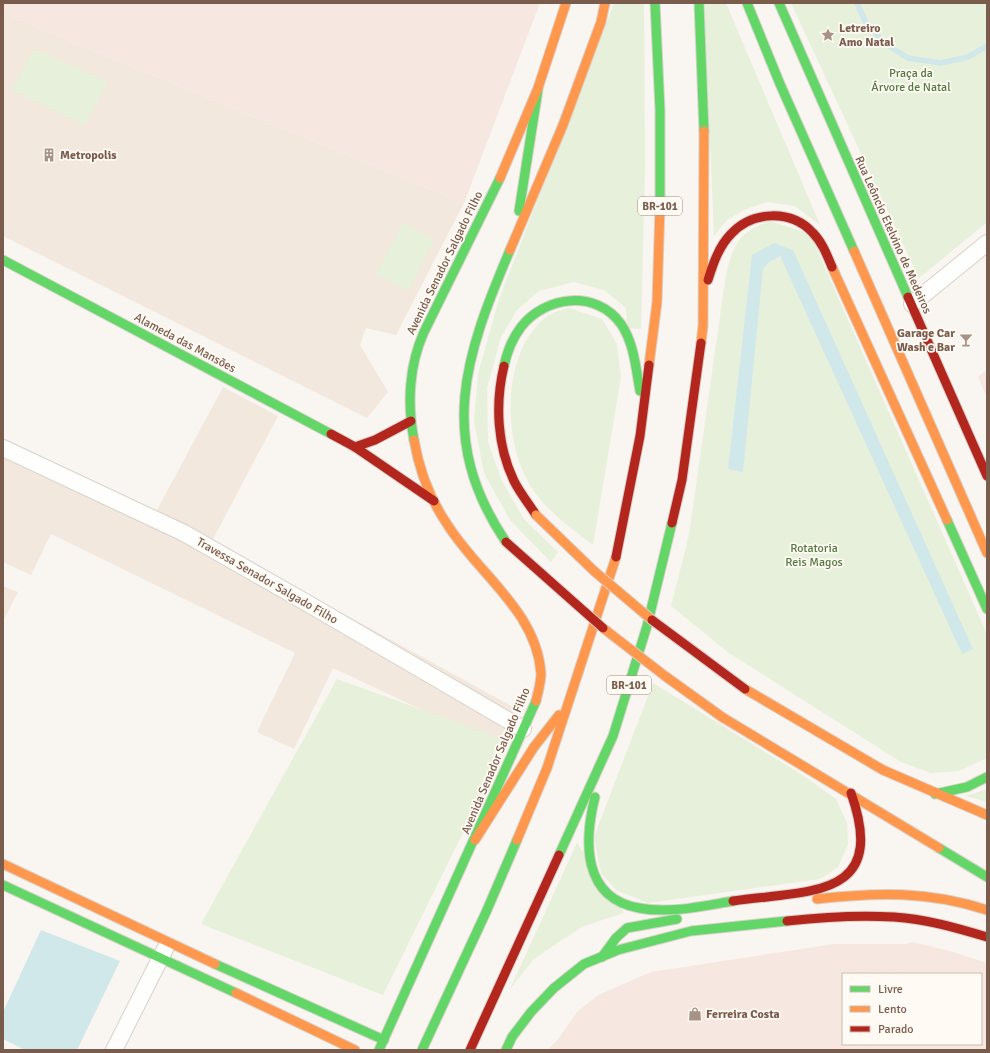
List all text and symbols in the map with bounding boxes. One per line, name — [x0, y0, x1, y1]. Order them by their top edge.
place label: Letreiro Amo Natal — [839, 21, 894, 50]
place icon: Letreiro Amo Natal — [820, 27, 836, 43]
park label: Praça da Árvore de Natal — [871, 66, 951, 95]
building icon: Metropolis — [41, 147, 57, 163]
place label: Metropolis — [60, 148, 117, 163]
street label: Rua Leôncio Etelvino de Medeiros — [851, 154, 935, 316]
street label: Avenida Senador Salgado Filho — [404, 189, 486, 337]
road number: BR-101 — [638, 197, 682, 215]
street label: Alameda das Mansões — [132, 310, 238, 376]
place label: Garage Car Wash e Bar — [897, 326, 955, 355]
bar icon: Garage Car Wash e Bar — [958, 332, 974, 348]
street label: Travessa Senador Salgado Filho — [194, 534, 340, 628]
park label: Rotatoria Reis Magos — [785, 541, 843, 570]
road number: BR-101 — [607, 676, 651, 694]
street label: Avenida Senador Salgado Filho — [458, 685, 534, 837]
legend — [842, 973, 982, 1045]
text: Livre — [878, 982, 903, 997]
text: Lento — [878, 1002, 907, 1017]
shop icon: Ferreira Costa — [687, 1006, 703, 1022]
place label: Ferreira Costa — [706, 1007, 780, 1022]
text: Parado — [878, 1022, 914, 1037]

